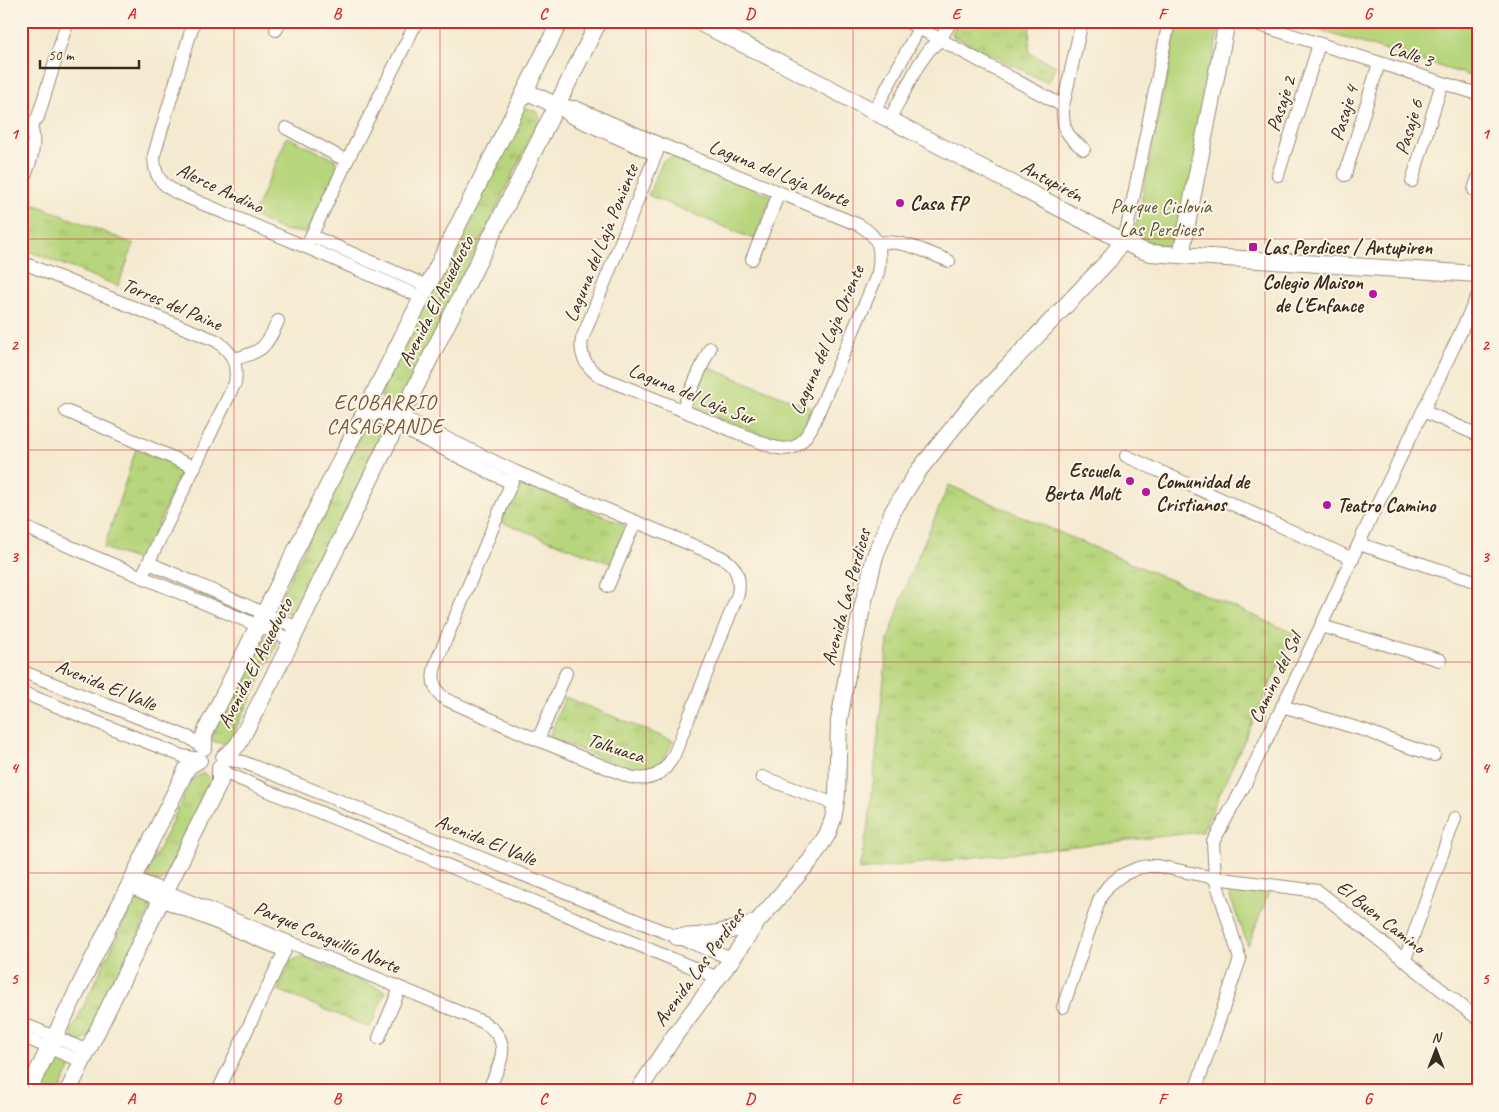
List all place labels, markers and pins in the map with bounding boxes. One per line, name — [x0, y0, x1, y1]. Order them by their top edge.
place label: Casa FP — [910, 191, 971, 216]
marker: Casa FP — [894, 197, 906, 209]
place label: Las Perdices / Antupiren — [1263, 235, 1433, 260]
marker: Las Perdices / Antupiren — [1247, 241, 1259, 253]
place label: Colegio Maison de L'Enfance — [1263, 270, 1364, 318]
marker: Colegio Maison de L'Enfance — [1367, 288, 1379, 300]
place label: Escuela Berta Molt — [1044, 458, 1122, 506]
place label: Comunidad de Cristianos — [1156, 469, 1251, 517]
marker: Escuela Berta Molt — [1124, 475, 1136, 487]
marker: Comunidad de Cristianos — [1140, 486, 1152, 498]
place label: Teatro Camino — [1337, 493, 1437, 518]
marker: Teatro Camino — [1321, 499, 1333, 511]

